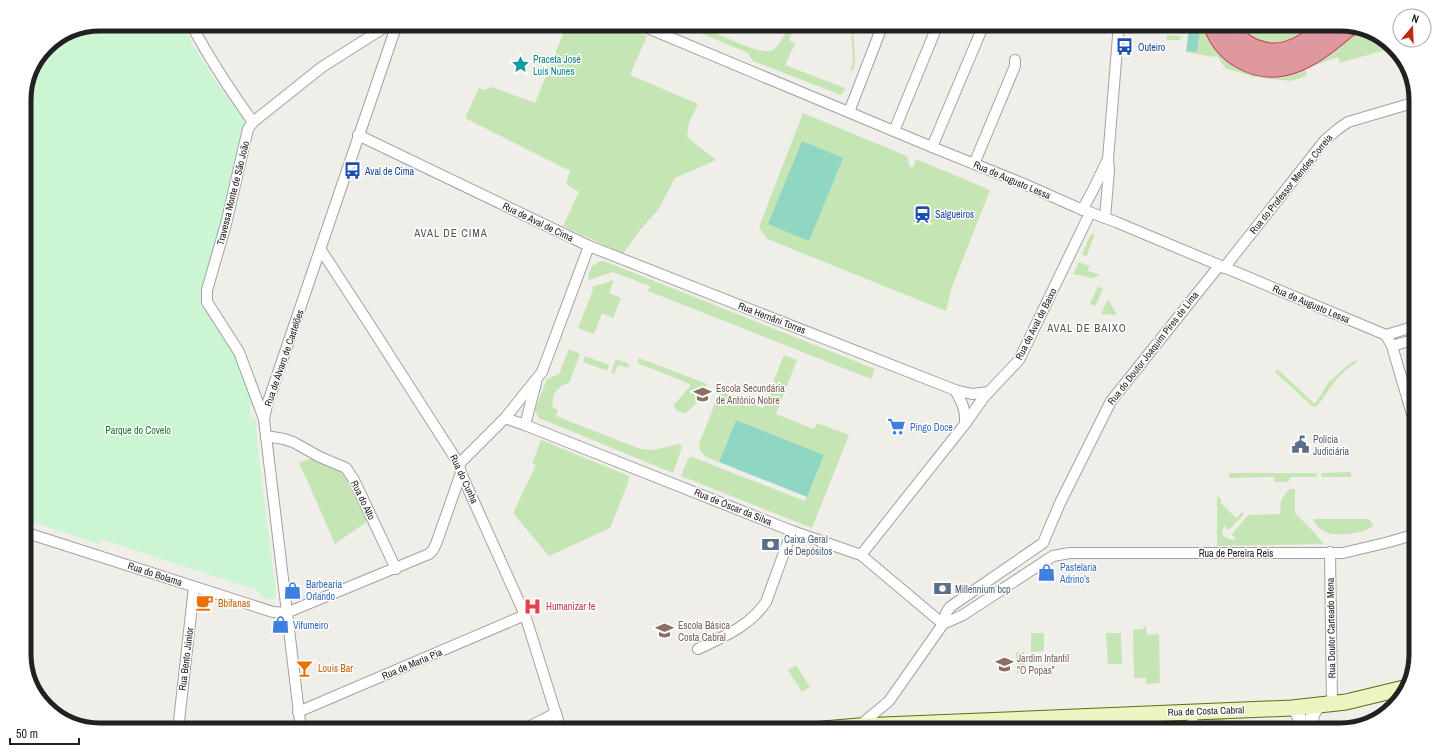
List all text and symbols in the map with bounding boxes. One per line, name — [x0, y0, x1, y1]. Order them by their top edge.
north arrow — [1392, 8, 1432, 48]
text: N — [1410, 11, 1421, 26]
bus stop icon: Outeiro — [1115, 37, 1135, 57]
place label: Outeiro — [1138, 41, 1166, 54]
place label: Praceta José Luís Nunes — [533, 53, 581, 78]
place icon: Praceta José Luís Nunes — [510, 55, 530, 75]
street label: Rua do Professor Mendes Correia — [1247, 131, 1336, 237]
street label: Travessa Monte de São João — [214, 139, 252, 246]
street label: Rua de Augusto Lessa — [971, 158, 1053, 202]
bus stop icon: Aval de Cima — [342, 161, 362, 181]
place label: Aval de Cima — [364, 165, 415, 178]
street label: Rua de Aval de Cima — [500, 199, 576, 245]
station icon: Salgueiros — [912, 204, 932, 224]
place label: Salgueiros — [935, 208, 974, 221]
district label: AVAL DE CIMA — [413, 226, 488, 240]
street label: Rua de Augusto Lessa — [1270, 282, 1352, 326]
street label: Rua de Aval de Baixo — [1012, 286, 1060, 362]
street label: Rua do Doutor Joaquim Pires de Lima — [1105, 288, 1202, 407]
street label: Rua Hernâni Torres — [736, 299, 808, 337]
street label: Rua de Álvaro de Castelões — [261, 308, 307, 408]
district label: AVAL DE BAIXO — [1046, 321, 1127, 335]
place label: Escola Secundária de António Nobre — [716, 382, 785, 407]
school or university icon: Escola Secundária de António Nobre — [693, 384, 713, 404]
supermarket icon: Pingo Doce — [887, 417, 907, 437]
place label: Pingo Doce — [910, 421, 953, 434]
park label: Parque do Covelo — [105, 424, 171, 437]
place label: Polícia Judiciária — [1313, 433, 1349, 458]
public building icon: Polícia Judiciária — [1290, 435, 1310, 455]
street label: Rua do Cunha — [447, 452, 481, 506]
street label: Rua do Alto — [348, 478, 378, 522]
street label: Rua de Óscar da Silva — [692, 486, 774, 529]
place label: Caixa Geral de Depósitos — [784, 533, 832, 558]
bank icon: Caixa Geral de Depósitos — [761, 535, 781, 555]
street label: Rua de Pereira Reis — [1199, 547, 1273, 560]
street label: Rua do Bolama — [126, 559, 184, 589]
place label: Pastelaria Adrino's — [1059, 561, 1097, 586]
shop icon: Pastelaria Adrino's — [1037, 563, 1057, 583]
street label: Rua Doutor Carteado Mena — [1324, 577, 1338, 678]
place label: Barbearia Orlando — [306, 578, 342, 603]
bank icon: Millennium bcp — [932, 579, 952, 599]
shop icon: Barbearia Orlando — [283, 580, 303, 600]
place label: Millennium bcp — [955, 583, 1011, 596]
cafe icon: Bbifanas — [195, 593, 215, 613]
hospital icon: Humanizar te — [523, 596, 543, 616]
place label: Bbifanas — [218, 597, 250, 610]
place label: Humanizar te — [546, 600, 596, 613]
shop icon: Vifumeiro — [270, 615, 290, 635]
place label: Vifumeiro — [293, 619, 329, 632]
place label: Escola Básica Costa Cabral — [678, 619, 730, 644]
school or university icon: Escola Básica Costa Cabral — [655, 621, 675, 641]
street label: Rua Bento Júnior — [176, 626, 196, 691]
street label: Rua de Maria Pia — [380, 645, 445, 683]
place label: Jardim Infantil "O Popas" — [1017, 652, 1069, 677]
school or university icon: Jardim Infantil "O Popas" — [994, 654, 1014, 674]
bar icon: Louis Bar — [295, 658, 315, 678]
place label: Louis Bar — [318, 662, 353, 675]
street label: Rua de Costa Cabral — [1168, 703, 1245, 719]
scale bar — [10, 720, 79, 746]
text: 50 m — [16, 726, 38, 742]

